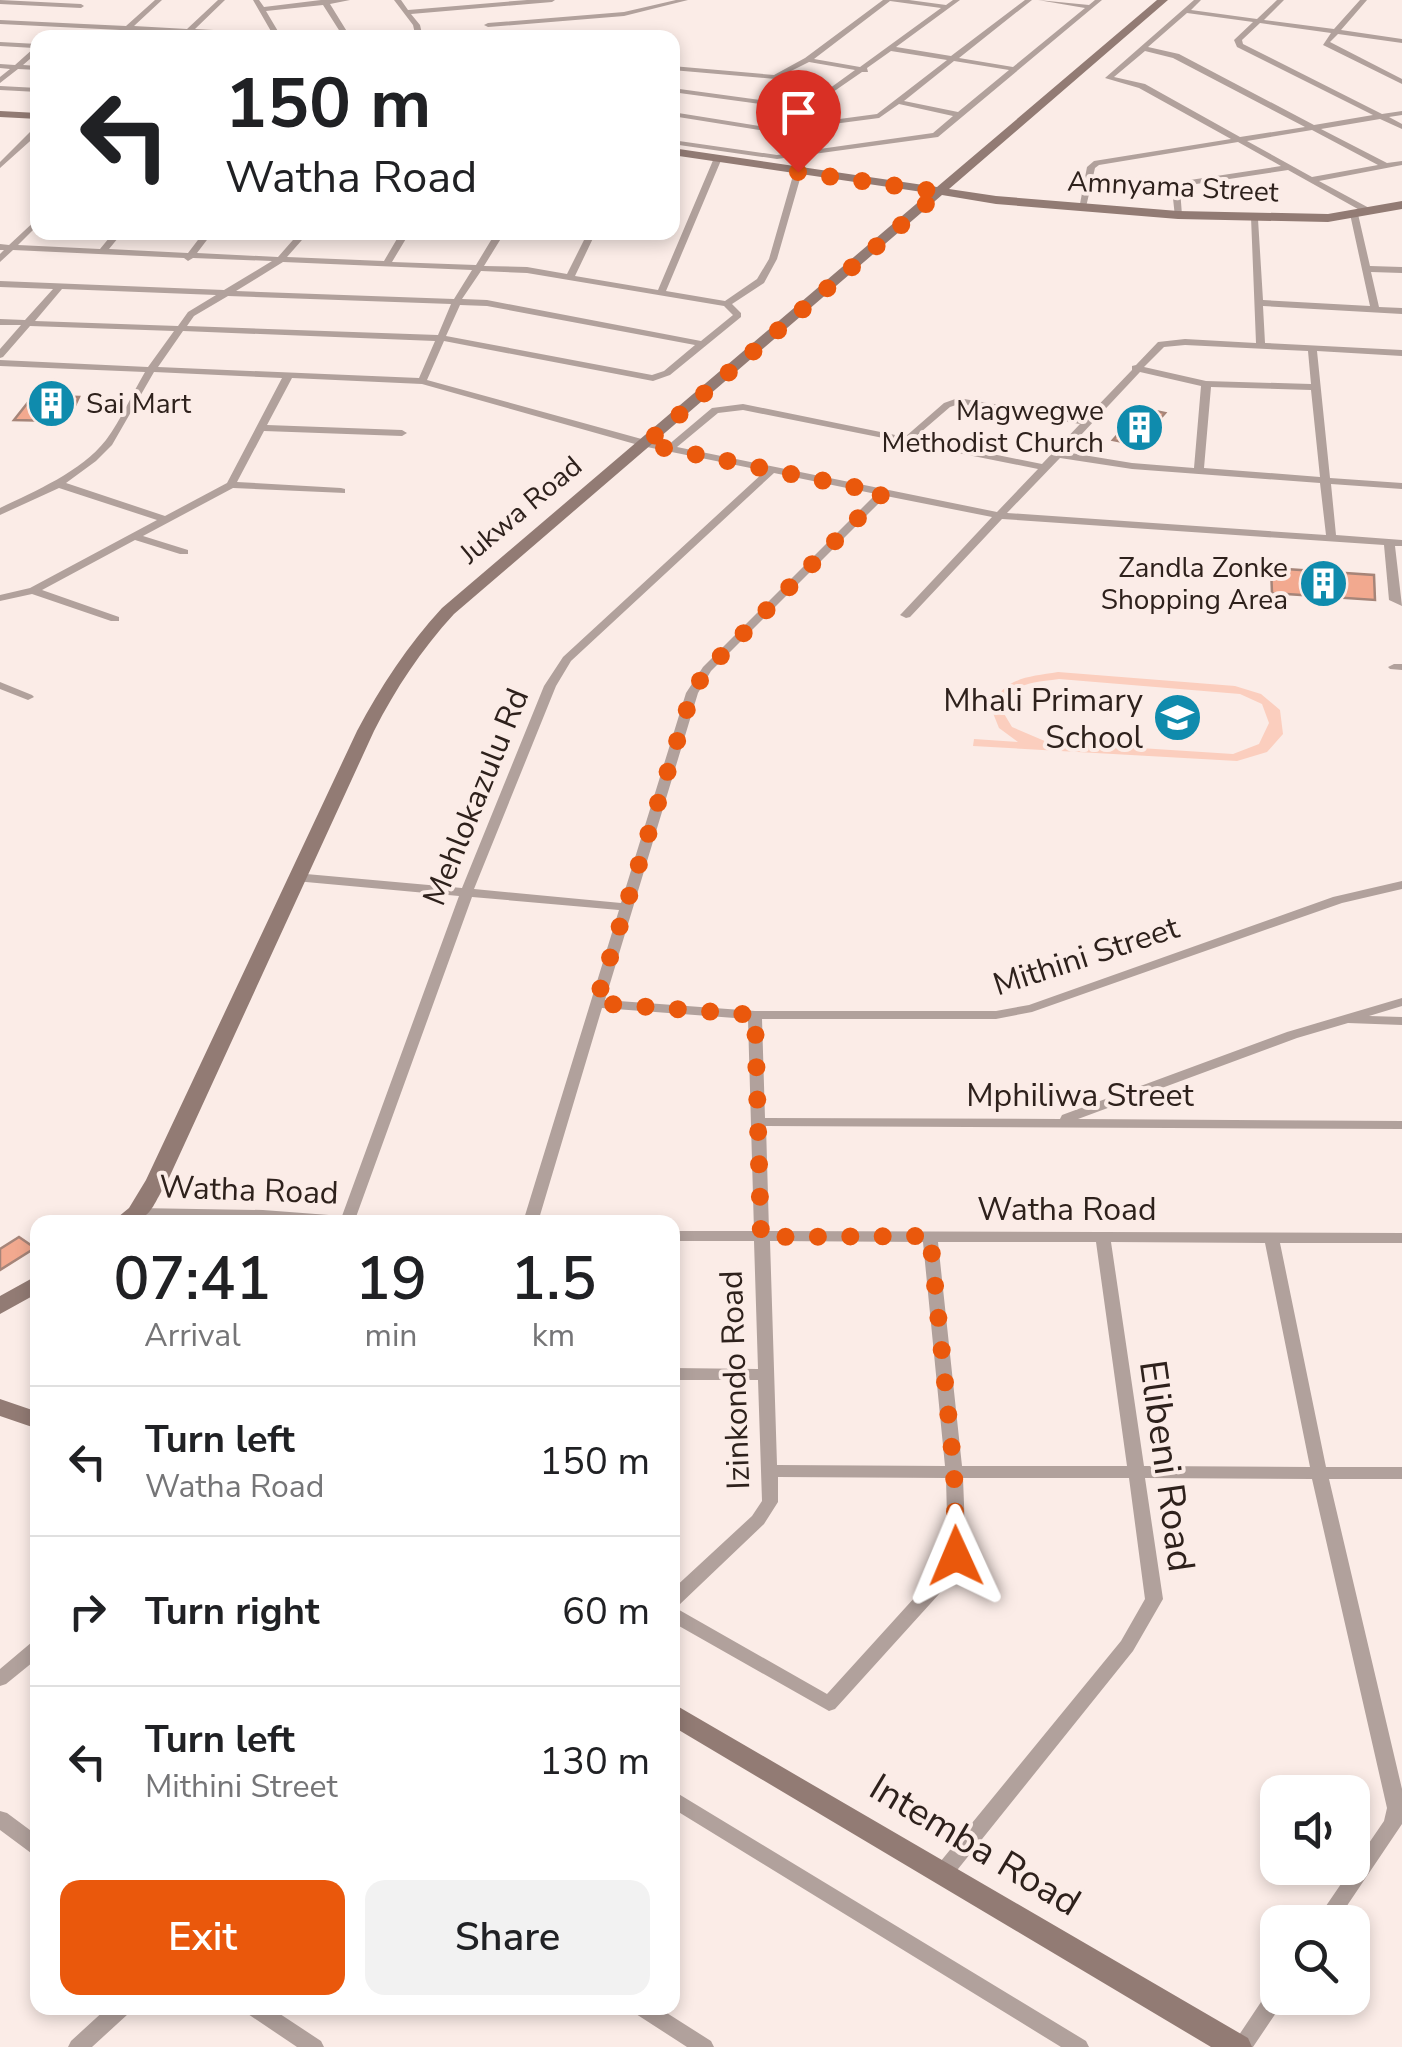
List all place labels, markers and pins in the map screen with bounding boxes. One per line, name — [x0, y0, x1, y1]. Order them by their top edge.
pin — [756, 70, 841, 173]
building icon: Sai Mart — [25, 378, 77, 430]
place label: Sai Mart — [86, 385, 191, 423]
place label: Magwegwe Methodist Church — [882, 392, 1104, 462]
building icon: Magwegwe Methodist Church — [1113, 401, 1165, 453]
place label: Zandla Zonke Shopping Area — [1101, 549, 1288, 619]
building icon: Zandla Zonke Shopping Area — [1297, 558, 1349, 610]
place label: Mhali Primary School — [943, 679, 1144, 759]
school or university icon: Mhali Primary School — [1152, 692, 1204, 744]

